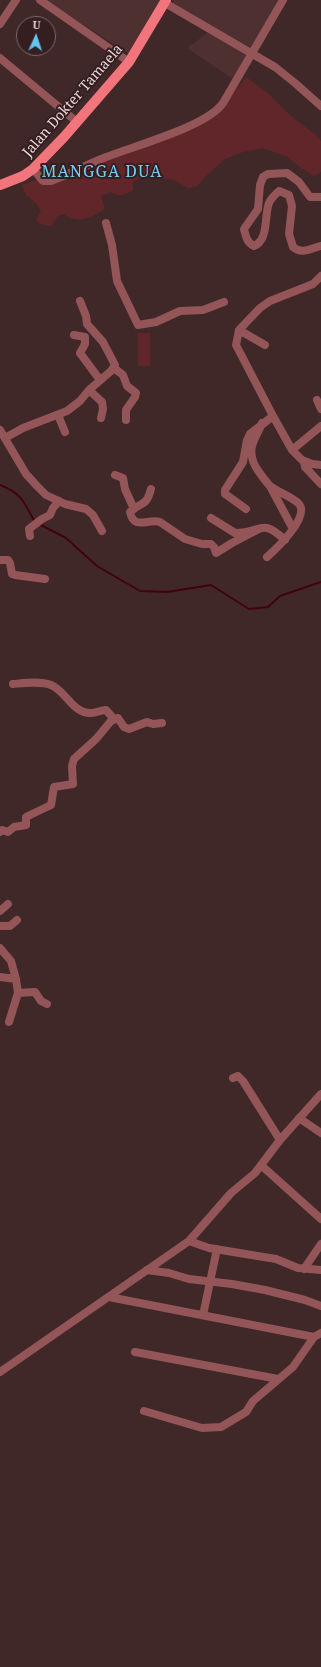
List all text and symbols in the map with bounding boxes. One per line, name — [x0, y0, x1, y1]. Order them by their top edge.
north arrow — [16, 16, 56, 56]
text: U — [32, 17, 41, 32]
street label: Jalan Dokter Tamaela — [20, 41, 126, 161]
district label: MANGGA DUA — [42, 162, 162, 182]

